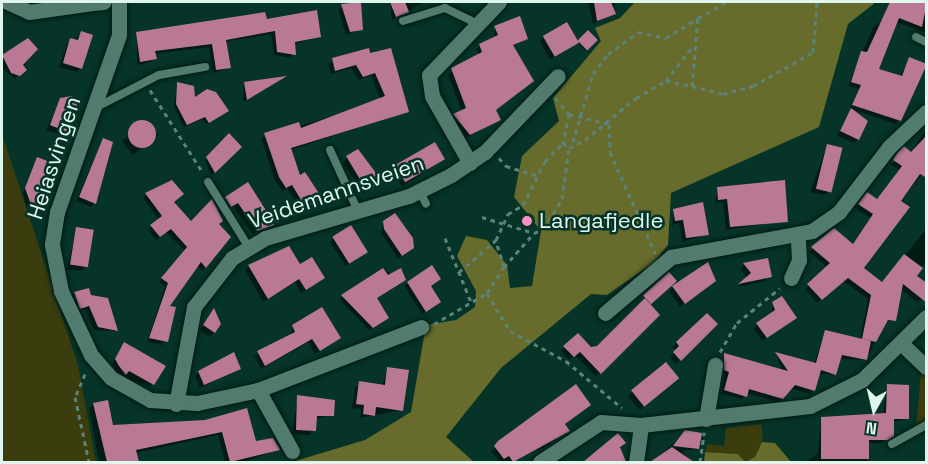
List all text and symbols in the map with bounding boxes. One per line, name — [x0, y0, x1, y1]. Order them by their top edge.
street label: Heiasvingen — [22, 93, 86, 223]
street label: Veidemannsveien — [244, 149, 428, 235]
place label: Langafjedle — [539, 208, 663, 234]
marker: Langafjedle — [520, 214, 534, 228]
north arrow — [844, 380, 904, 440]
text: N — [865, 417, 878, 439]

